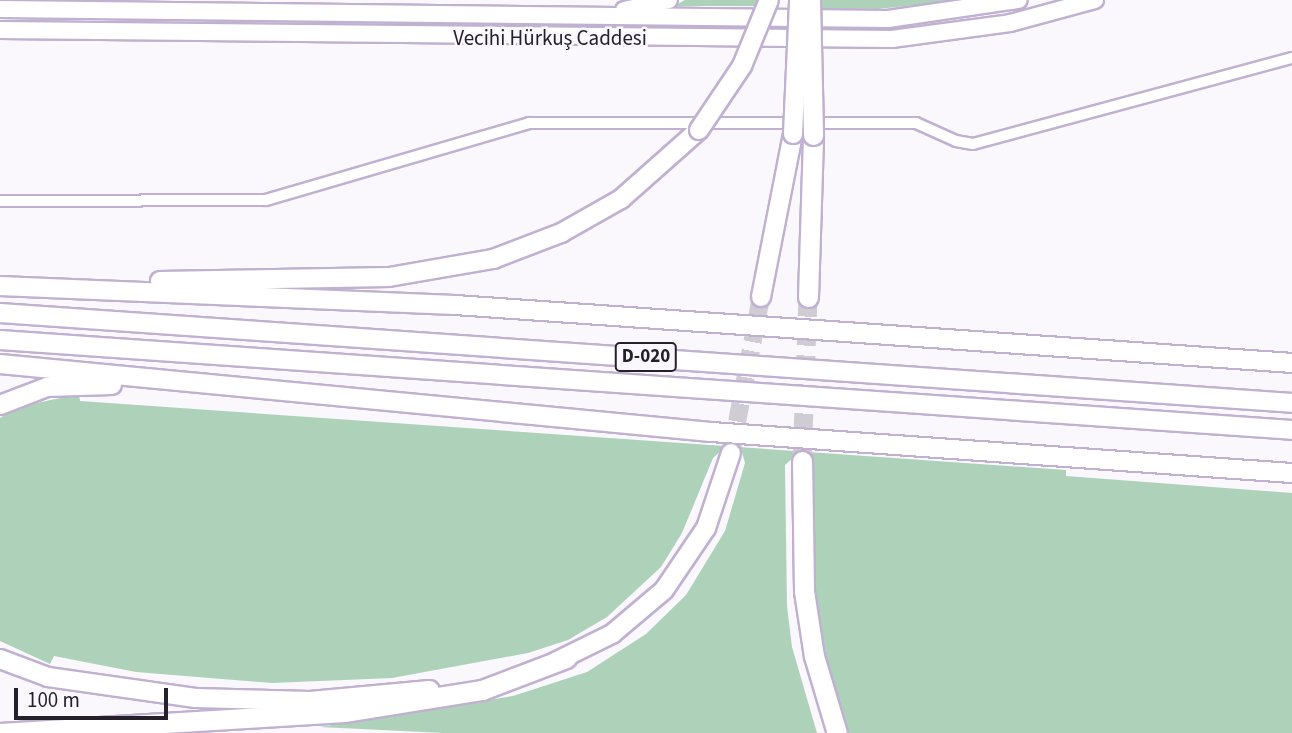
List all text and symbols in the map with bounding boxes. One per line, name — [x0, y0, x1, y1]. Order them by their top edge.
street label: Vecihi Hürkuş Caddesi — [453, 25, 647, 51]
road number: D-020 — [614, 342, 678, 372]
scale bar — [18, 674, 172, 718]
text: 100 m — [27, 685, 80, 715]

